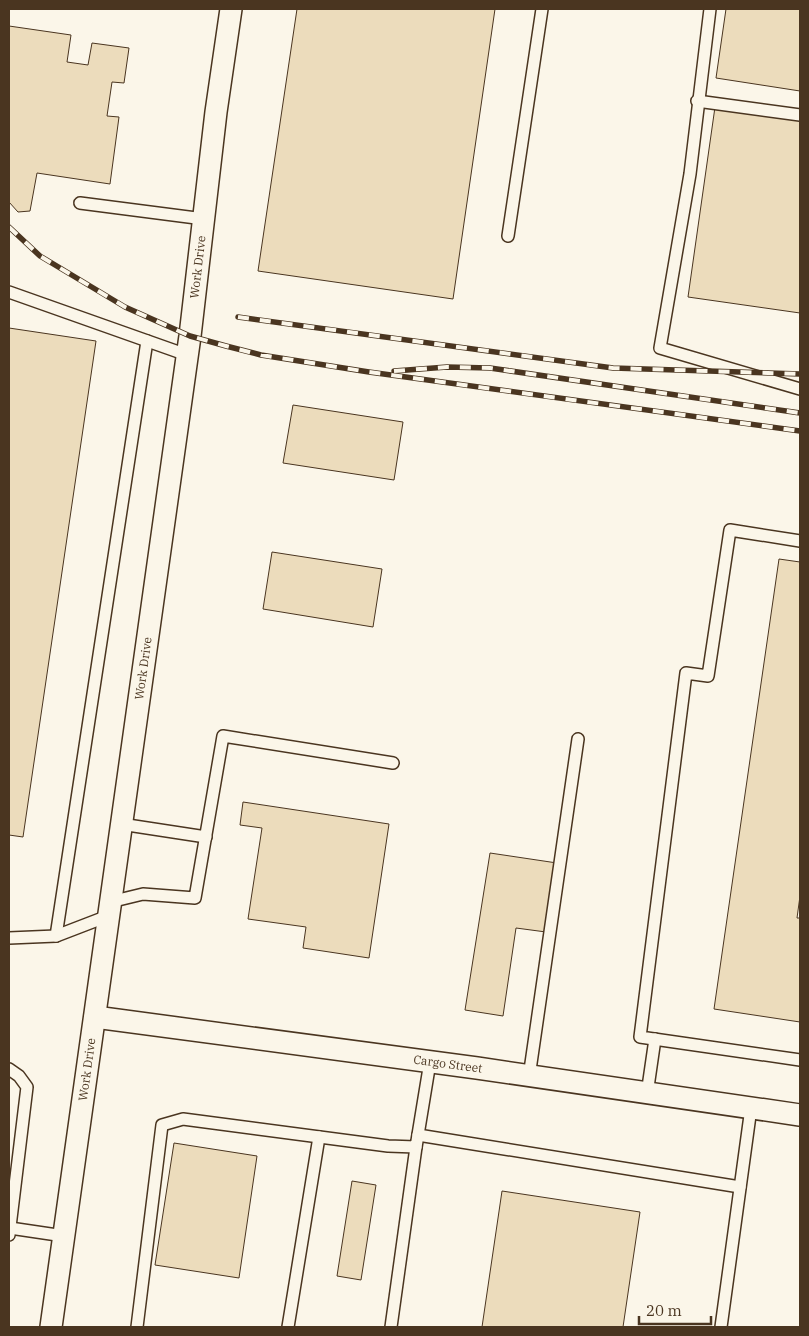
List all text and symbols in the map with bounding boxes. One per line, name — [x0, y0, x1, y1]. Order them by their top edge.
street label: Work Drive — [186, 235, 209, 299]
street label: Work Drive — [131, 636, 155, 701]
street label: Work Drive — [75, 1037, 98, 1102]
street label: Cargo Street — [413, 1052, 483, 1076]
scale bar — [639, 1294, 712, 1326]
text: 20 m — [646, 1301, 682, 1320]

